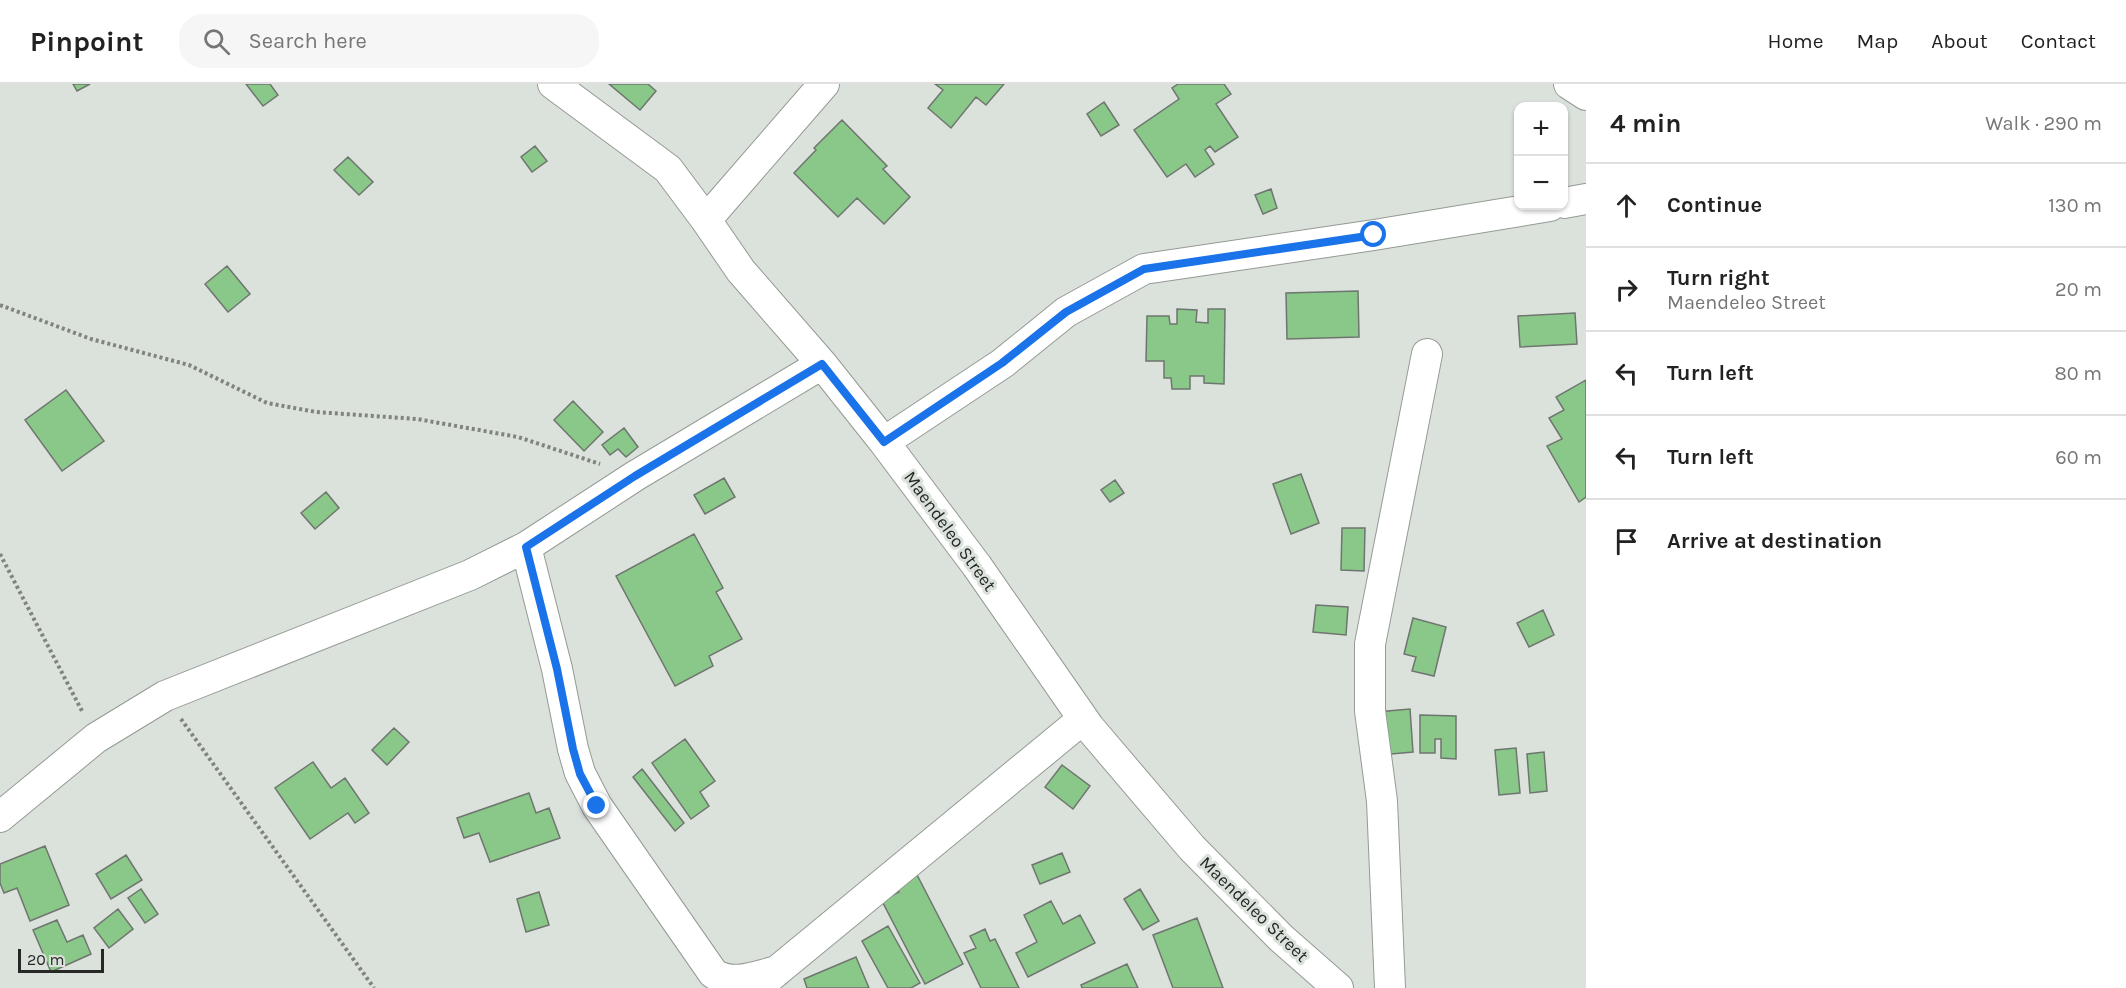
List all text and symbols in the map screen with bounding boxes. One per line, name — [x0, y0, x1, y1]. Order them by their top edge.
search box — [179, 14, 599, 68]
text: Pinpoint — [30, 25, 143, 58]
icon: search — [200, 25, 233, 58]
text: Search here — [248, 28, 367, 54]
text: Home — [1768, 29, 1824, 53]
text: Map — [1857, 29, 1898, 53]
text: About — [1931, 29, 1988, 53]
text: Contact — [2021, 29, 2096, 53]
map controls — [1514, 102, 1568, 210]
button: + — [1514, 102, 1568, 156]
text: 4 min — [1610, 108, 1681, 139]
text: Walk · 290 m — [1985, 112, 2102, 135]
button: − — [1514, 156, 1568, 210]
icon: ahead — [1610, 189, 1643, 222]
text: Continue — [1667, 192, 1762, 218]
text: 130 m — [2048, 194, 2102, 217]
route start — [1360, 221, 1386, 247]
text: Turn right — [1667, 265, 1770, 291]
icon: right — [1610, 273, 1643, 306]
text: 20 m — [2055, 278, 2102, 301]
text: Maendeleo Street — [1667, 291, 1826, 314]
icon: left — [1610, 357, 1643, 390]
text: Turn left — [1667, 360, 1754, 386]
text: 80 m — [2054, 362, 2102, 385]
icon: left — [1610, 441, 1643, 474]
text: Turn left — [1667, 444, 1754, 470]
text: 60 m — [2055, 446, 2102, 469]
street label: Maendeleo Street — [899, 467, 1001, 595]
icon: arrive — [1610, 525, 1643, 558]
text: Arrive at destination — [1667, 528, 1882, 554]
route end — [583, 792, 609, 818]
street label: Maendeleo Street — [1195, 851, 1313, 967]
scale bar — [18, 946, 104, 974]
text: 20 m — [27, 950, 65, 969]

